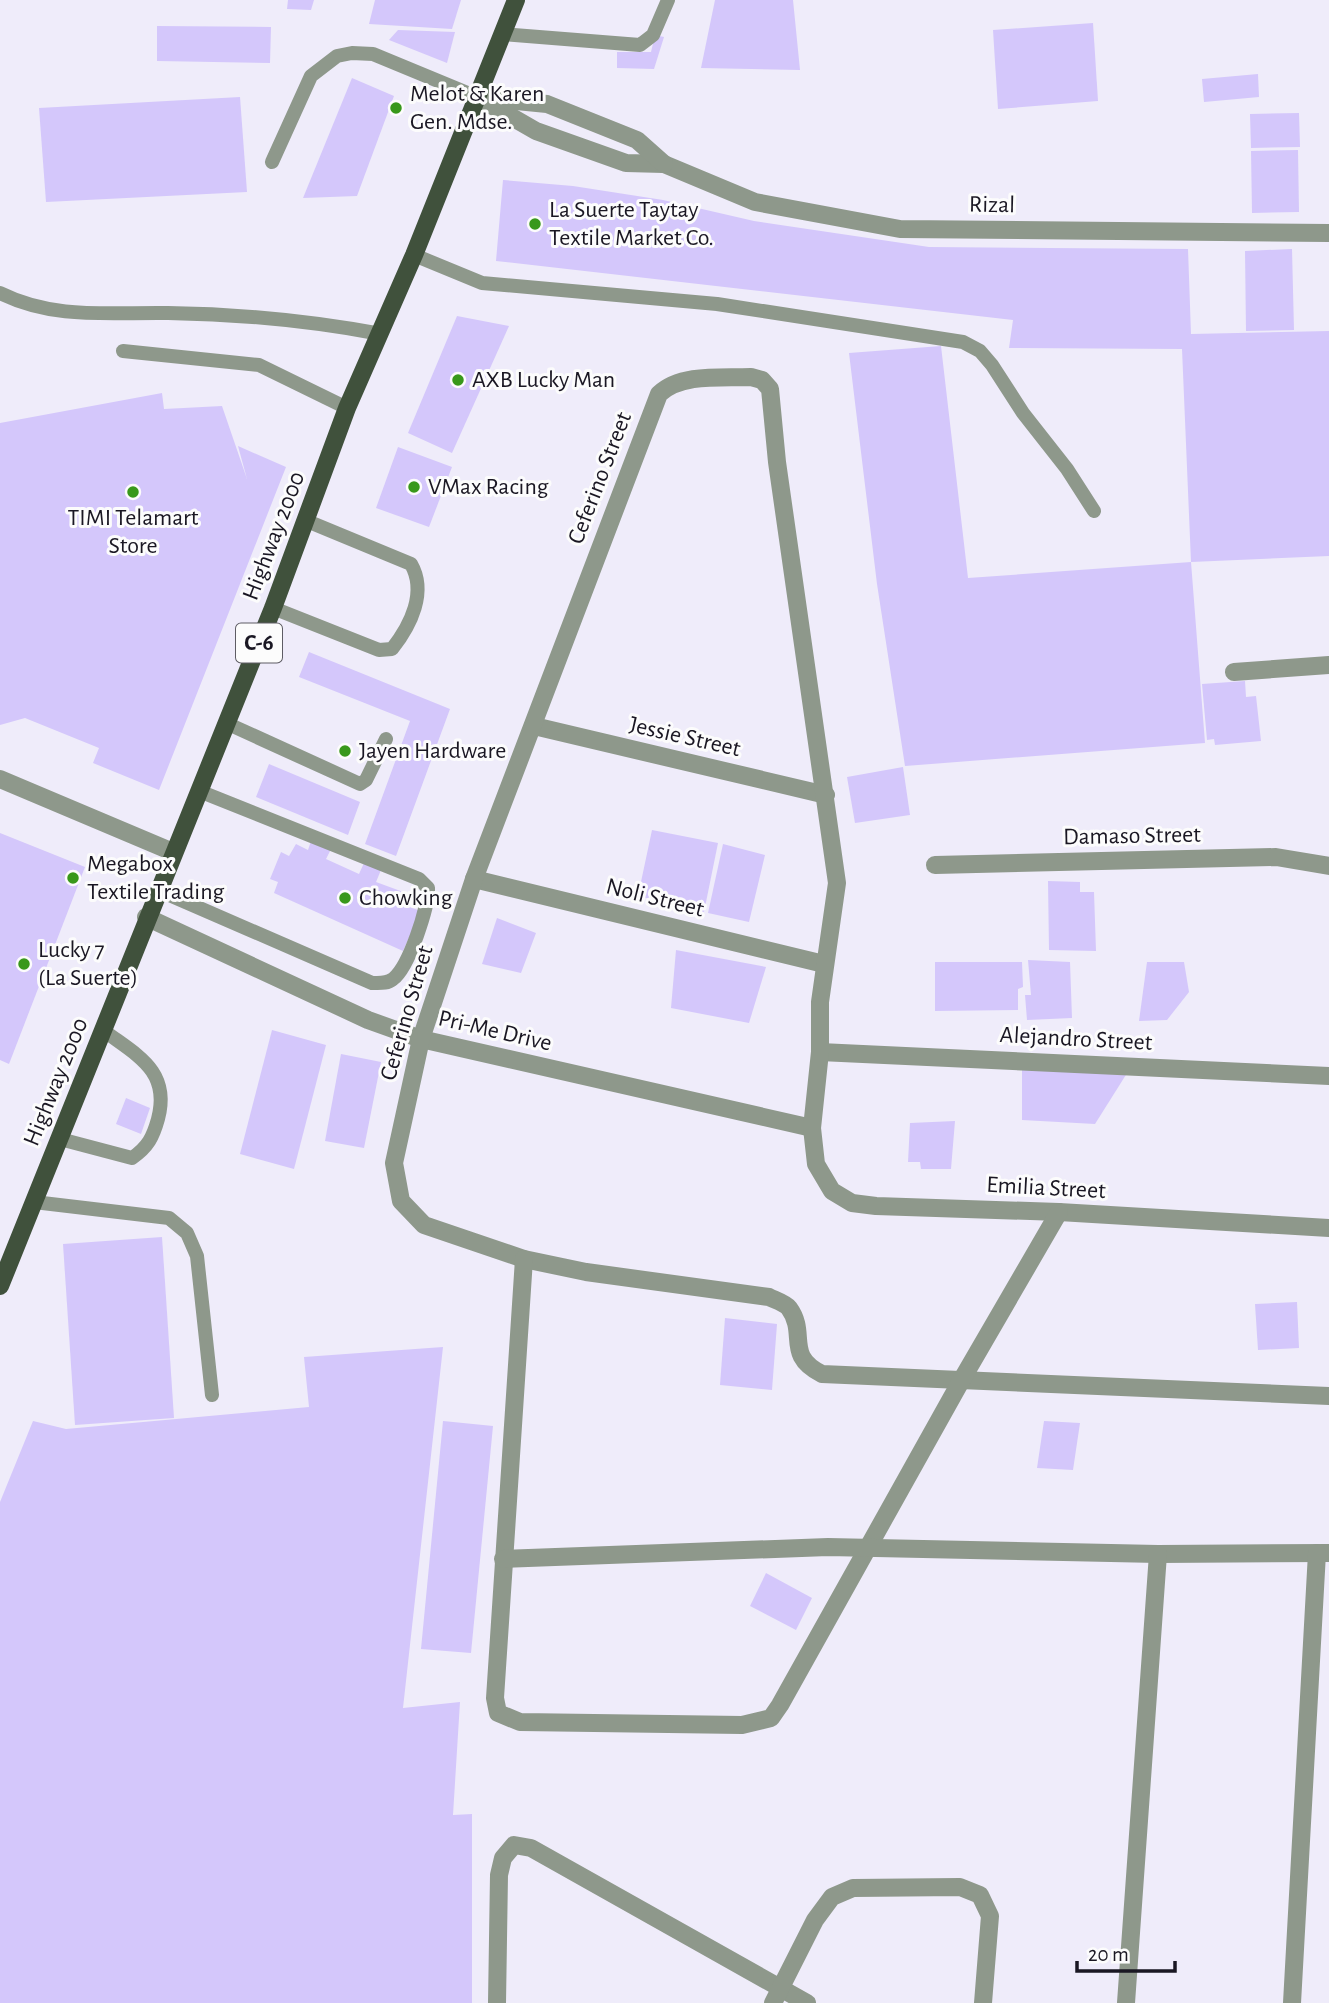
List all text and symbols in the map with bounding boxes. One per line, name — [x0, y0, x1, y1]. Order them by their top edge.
place label: Melot & Karen Gen. Mdse. — [410, 82, 544, 134]
marker: Melot & Karen Gen. Mdse. — [388, 100, 404, 116]
street label: Rizal — [969, 193, 1015, 217]
place label: La Suerte Taytay Textile Market Co. — [549, 198, 714, 250]
marker: La Suerte Taytay Textile Market Co. — [527, 216, 543, 232]
place label: AXB Lucky Man — [472, 368, 615, 392]
marker: AXB Lucky Man — [450, 372, 466, 388]
street label: Ceferino Street — [564, 408, 636, 547]
street label: Highway 2000 — [238, 468, 310, 604]
place label: VMax Racing — [428, 475, 549, 499]
marker: VMax Racing — [406, 479, 422, 495]
marker: TIMI Telamart Store — [125, 484, 141, 500]
place label: TIMI Telamart Store — [68, 506, 199, 558]
road number: C-6 — [236, 624, 282, 663]
street label: Jessie Street — [627, 713, 743, 761]
place label: Jayen Hardware — [359, 739, 506, 763]
marker: Jayen Hardware — [337, 743, 353, 759]
street label: Damaso Street — [1063, 823, 1201, 849]
place label: Megabox Textile Trading — [87, 852, 225, 904]
marker: Megabox Textile Trading — [65, 870, 81, 886]
street label: Noli Street — [604, 874, 707, 922]
place label: Chowking — [359, 886, 453, 910]
marker: Chowking — [337, 890, 353, 906]
place label: Lucky 7 (La Suerte) — [38, 938, 138, 990]
street label: Ceferino Street — [376, 942, 438, 1083]
marker: Lucky 7 (La Suerte) — [16, 956, 32, 972]
street label: Pri-Me Drive — [436, 1006, 554, 1056]
street label: Highway 2000 — [19, 1015, 93, 1149]
street label: Alejandro Street — [999, 1023, 1153, 1055]
street label: Emilia Street — [986, 1173, 1107, 1203]
scale bar — [1077, 1930, 1175, 1974]
text: 20 m — [1088, 1944, 1129, 1965]

